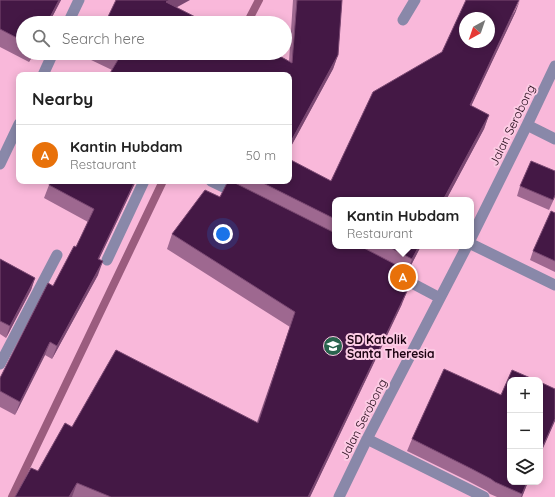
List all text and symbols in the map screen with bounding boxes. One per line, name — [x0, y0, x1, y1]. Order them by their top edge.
north arrow — [459, 12, 495, 48]
search box — [16, 16, 292, 60]
icon: search — [30, 27, 52, 49]
text: Search here — [62, 29, 145, 48]
street label: Jalan Serobong — [486, 82, 538, 168]
text: Nearby — [32, 88, 93, 109]
text: Kantin Hubdam — [70, 137, 183, 156]
text: A — [41, 147, 49, 163]
text: 50 m — [246, 147, 276, 163]
text: Restaurant — [70, 156, 136, 172]
popup — [332, 197, 474, 249]
text: Kantin Hubdam — [347, 206, 459, 225]
your location — [213, 224, 233, 244]
text: Restaurant — [347, 225, 413, 241]
pin: A — [390, 262, 416, 292]
place label: SD Katolik Santa Theresia — [347, 332, 434, 361]
school or university icon: SD Katolik Santa Theresia — [322, 335, 344, 357]
street label: Jalan Serobong — [336, 376, 390, 462]
map controls — [507, 377, 543, 485]
button: + — [507, 377, 543, 413]
button: − — [507, 413, 543, 449]
button: layers — [507, 449, 543, 485]

